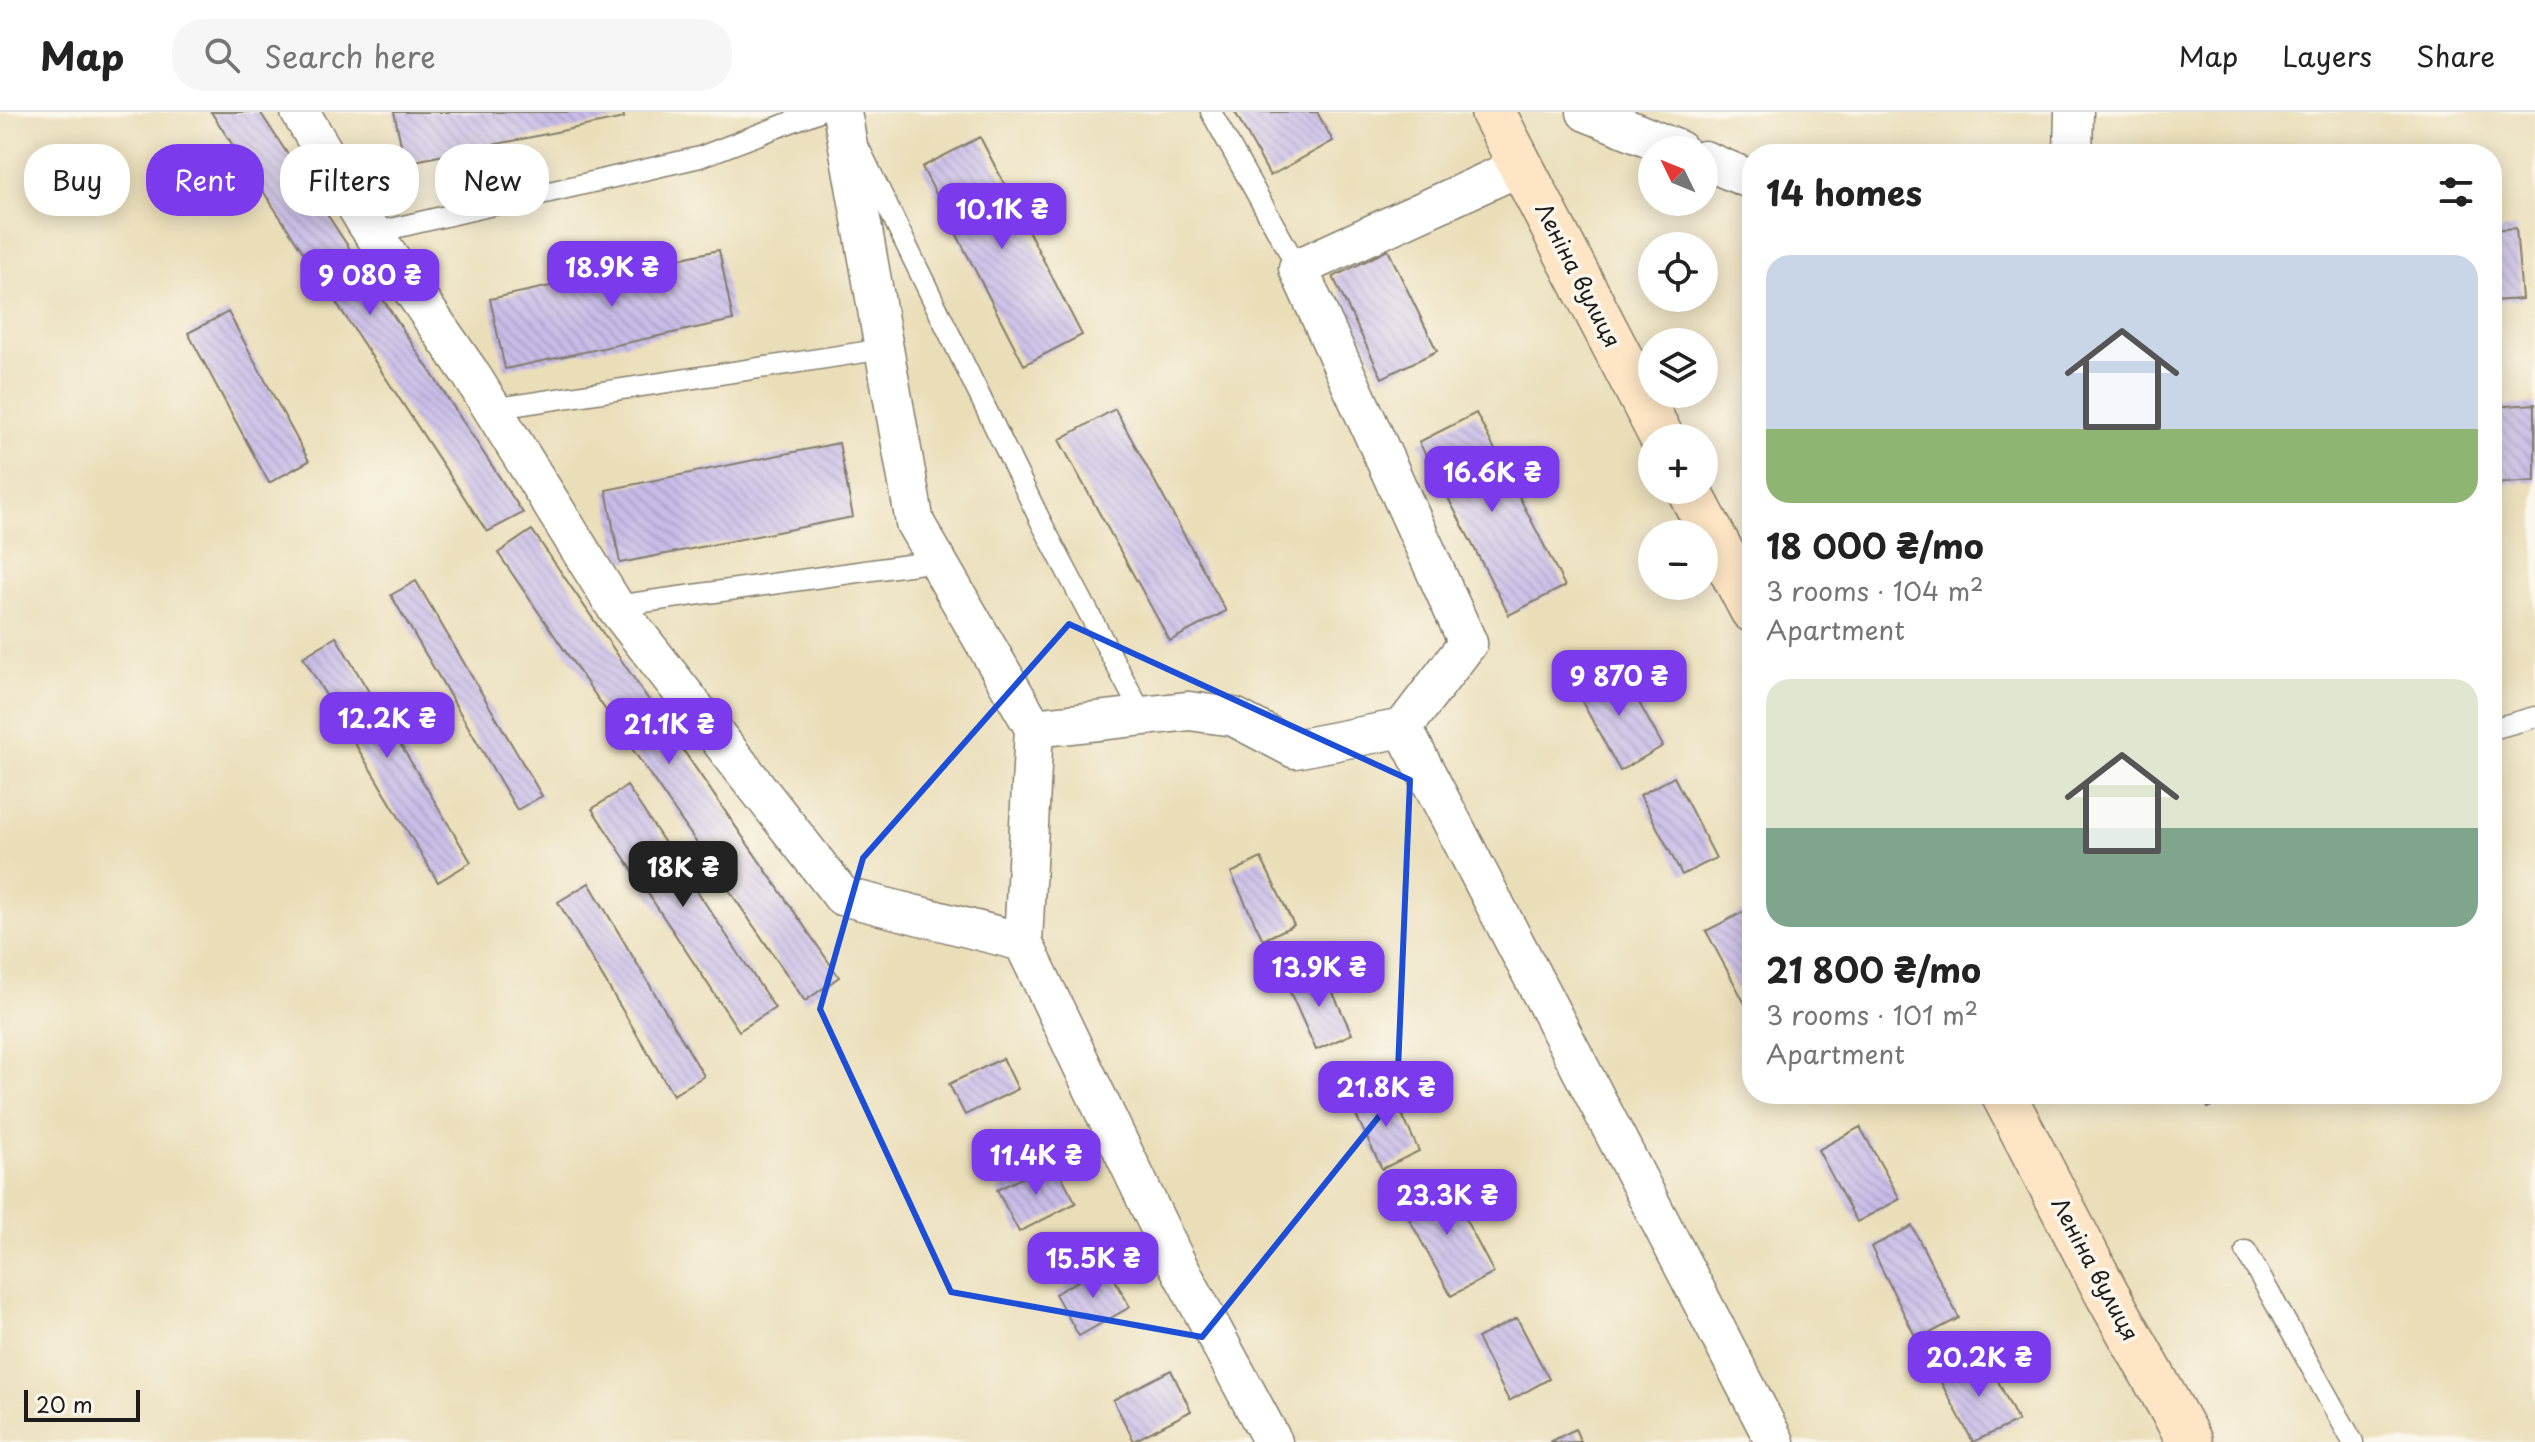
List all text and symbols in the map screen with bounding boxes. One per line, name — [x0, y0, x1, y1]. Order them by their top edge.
search box — [172, 19, 732, 91]
text: Map — [40, 27, 124, 84]
icon: search — [200, 33, 244, 77]
text: Search here — [264, 33, 436, 78]
text: Map — [2178, 34, 2238, 77]
text: Layers — [2282, 34, 2372, 77]
text: Share — [2416, 34, 2495, 77]
north arrow — [1638, 136, 1718, 216]
map controls — [1638, 136, 1718, 600]
chip: Buy — [24, 144, 130, 216]
chip: Rent — [146, 144, 264, 216]
chip: Filters — [280, 144, 419, 216]
chip: New — [435, 144, 549, 216]
text: 14 homes — [1766, 166, 1922, 218]
icon: filters — [2434, 170, 2478, 214]
pin: 10.1K ₴ — [928, 183, 1076, 251]
text: 10.1K ₴ — [955, 189, 1049, 228]
street label: Леніна вулиця — [1529, 196, 1630, 352]
button: locate — [1638, 232, 1718, 312]
pin: 18.9K ₴ — [538, 241, 686, 309]
text: 18.9K ₴ — [565, 247, 659, 286]
pin: 9 080 ₴ — [296, 249, 444, 317]
text: 9 080 ₴ — [318, 255, 422, 294]
icon: home — [2050, 307, 2194, 451]
button: layers — [1638, 328, 1718, 408]
button: + — [1638, 424, 1718, 504]
pin: 16.6K ₴ — [1418, 446, 1566, 514]
text: 16.6K ₴ — [1442, 452, 1542, 491]
text: 18 000 ₴/mo — [1766, 519, 1984, 571]
button: − — [1638, 520, 1718, 600]
text: 3 rooms · 104 m² — [1766, 571, 1984, 610]
text: Apartment — [1766, 610, 1905, 649]
pin: 9 870 ₴ — [1545, 650, 1693, 718]
text: 9 870 ₴ — [1570, 656, 1668, 695]
pin: 12.2K ₴ — [313, 692, 461, 760]
text: 12.2K ₴ — [338, 698, 436, 737]
pin: 21.1K ₴ — [595, 698, 743, 766]
text: 21.1K ₴ — [623, 704, 715, 743]
icon: home — [2050, 731, 2194, 875]
pin: 18K ₴ — [627, 841, 739, 909]
text: 18K ₴ — [647, 847, 719, 886]
pin: 13.9K ₴ — [1245, 941, 1393, 1009]
text: 21 800 ₴/mo — [1766, 943, 1981, 995]
text: 13.9K ₴ — [1272, 947, 1366, 986]
text: 3 rooms · 101 m² — [1766, 995, 1978, 1034]
text: Apartment — [1766, 1034, 1905, 1073]
pin: 21.8K ₴ — [1312, 1061, 1460, 1129]
text: 21.8K ₴ — [1336, 1067, 1436, 1106]
pin: 11.4K ₴ — [962, 1129, 1110, 1197]
text: 11.4K ₴ — [990, 1135, 1082, 1174]
pin: 23.3K ₴ — [1373, 1169, 1521, 1237]
text: 23.3K ₴ — [1396, 1175, 1498, 1214]
street label: Леніна вулиця — [2045, 1191, 2148, 1346]
pin: 15.5K ₴ — [1019, 1232, 1167, 1300]
text: 15.5K ₴ — [1045, 1238, 1141, 1277]
pin: 20.2K ₴ — [1905, 1331, 2053, 1399]
text: 20.2K ₴ — [1926, 1337, 2032, 1376]
scale bar — [24, 1386, 140, 1422]
text: 20 m — [36, 1387, 93, 1420]

